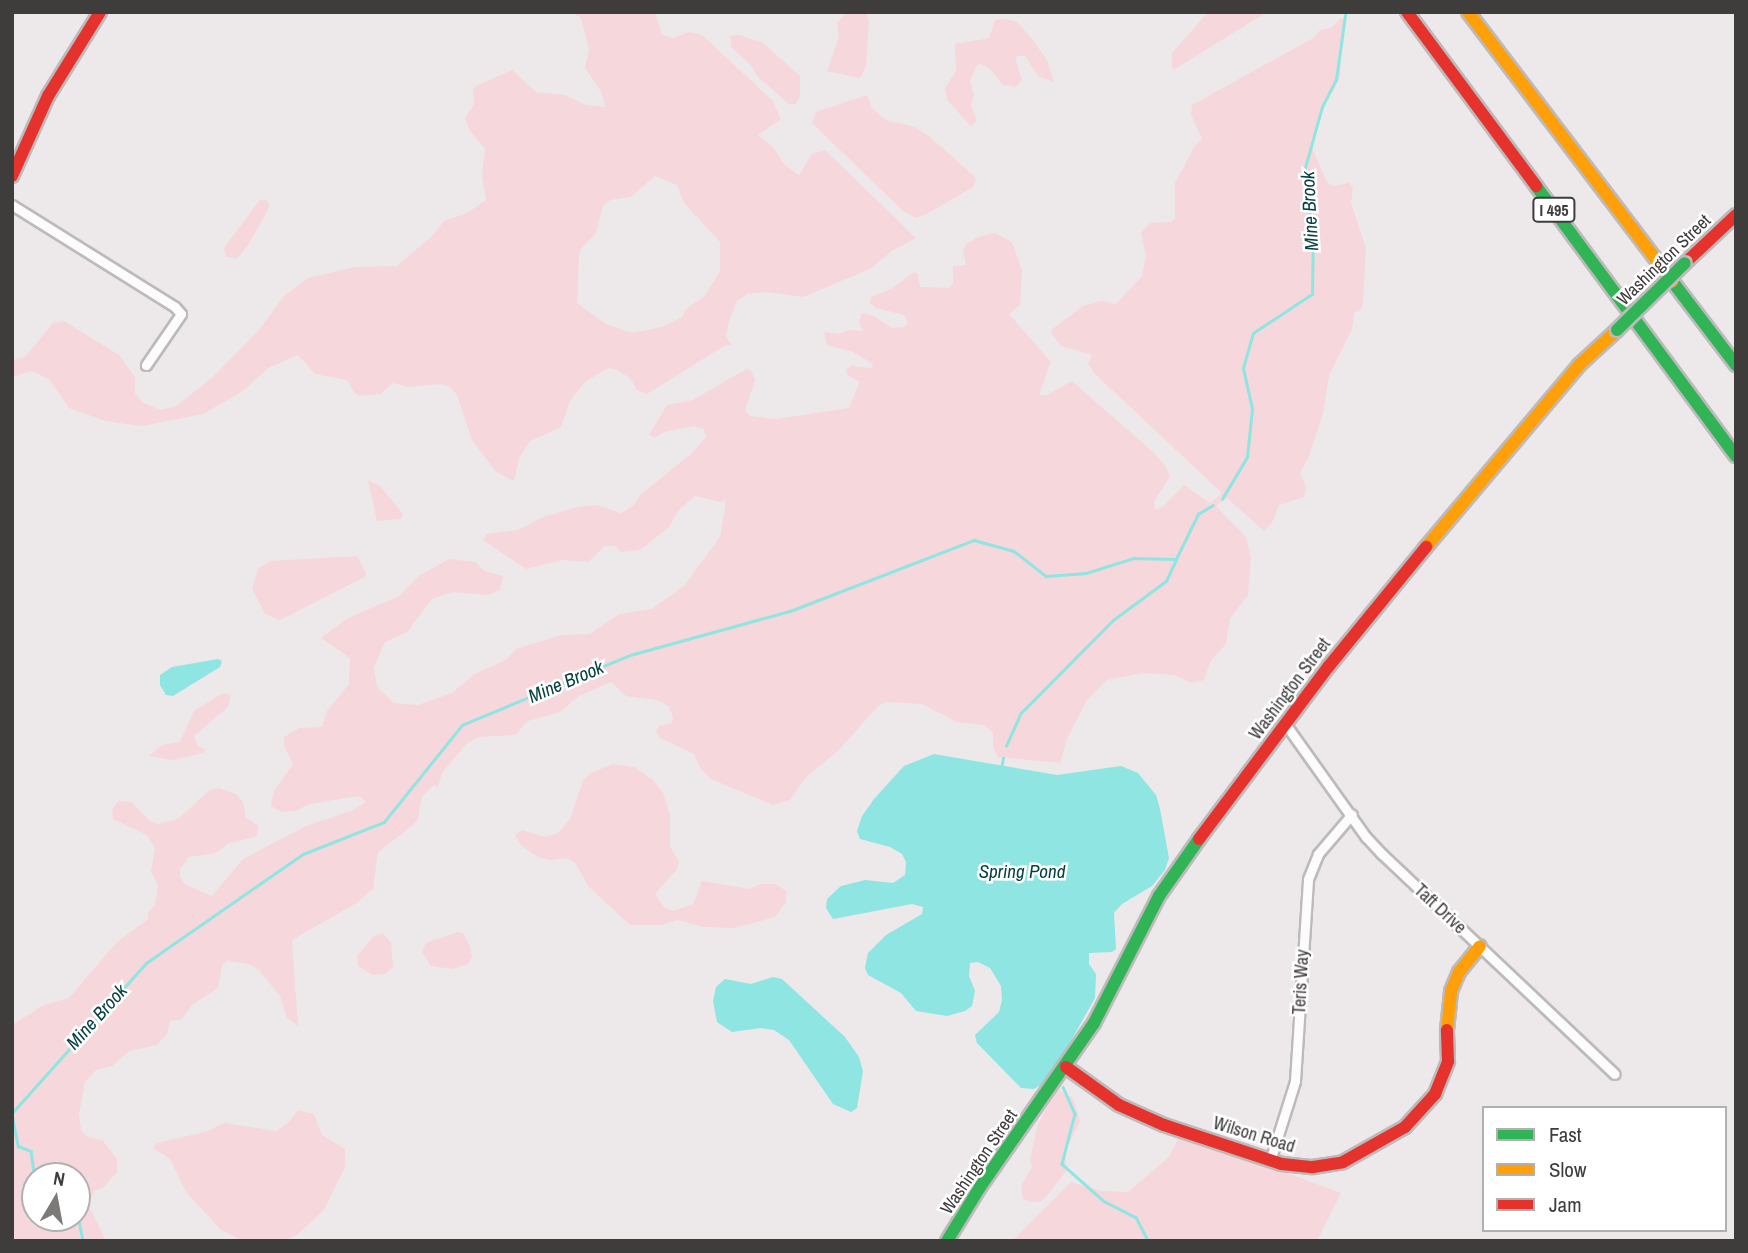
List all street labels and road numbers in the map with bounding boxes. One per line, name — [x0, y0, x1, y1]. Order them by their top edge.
road number: I 495 — [1531, 198, 1577, 222]
street label: Washington Street — [1613, 210, 1715, 310]
street label: Washington Street — [1245, 634, 1335, 744]
street label: Taft Drive — [1409, 879, 1471, 939]
street label: Teris Way — [1289, 949, 1313, 1015]
street label: Washington Street — [936, 1106, 1022, 1218]
street label: Wilson Road — [1210, 1112, 1298, 1158]

